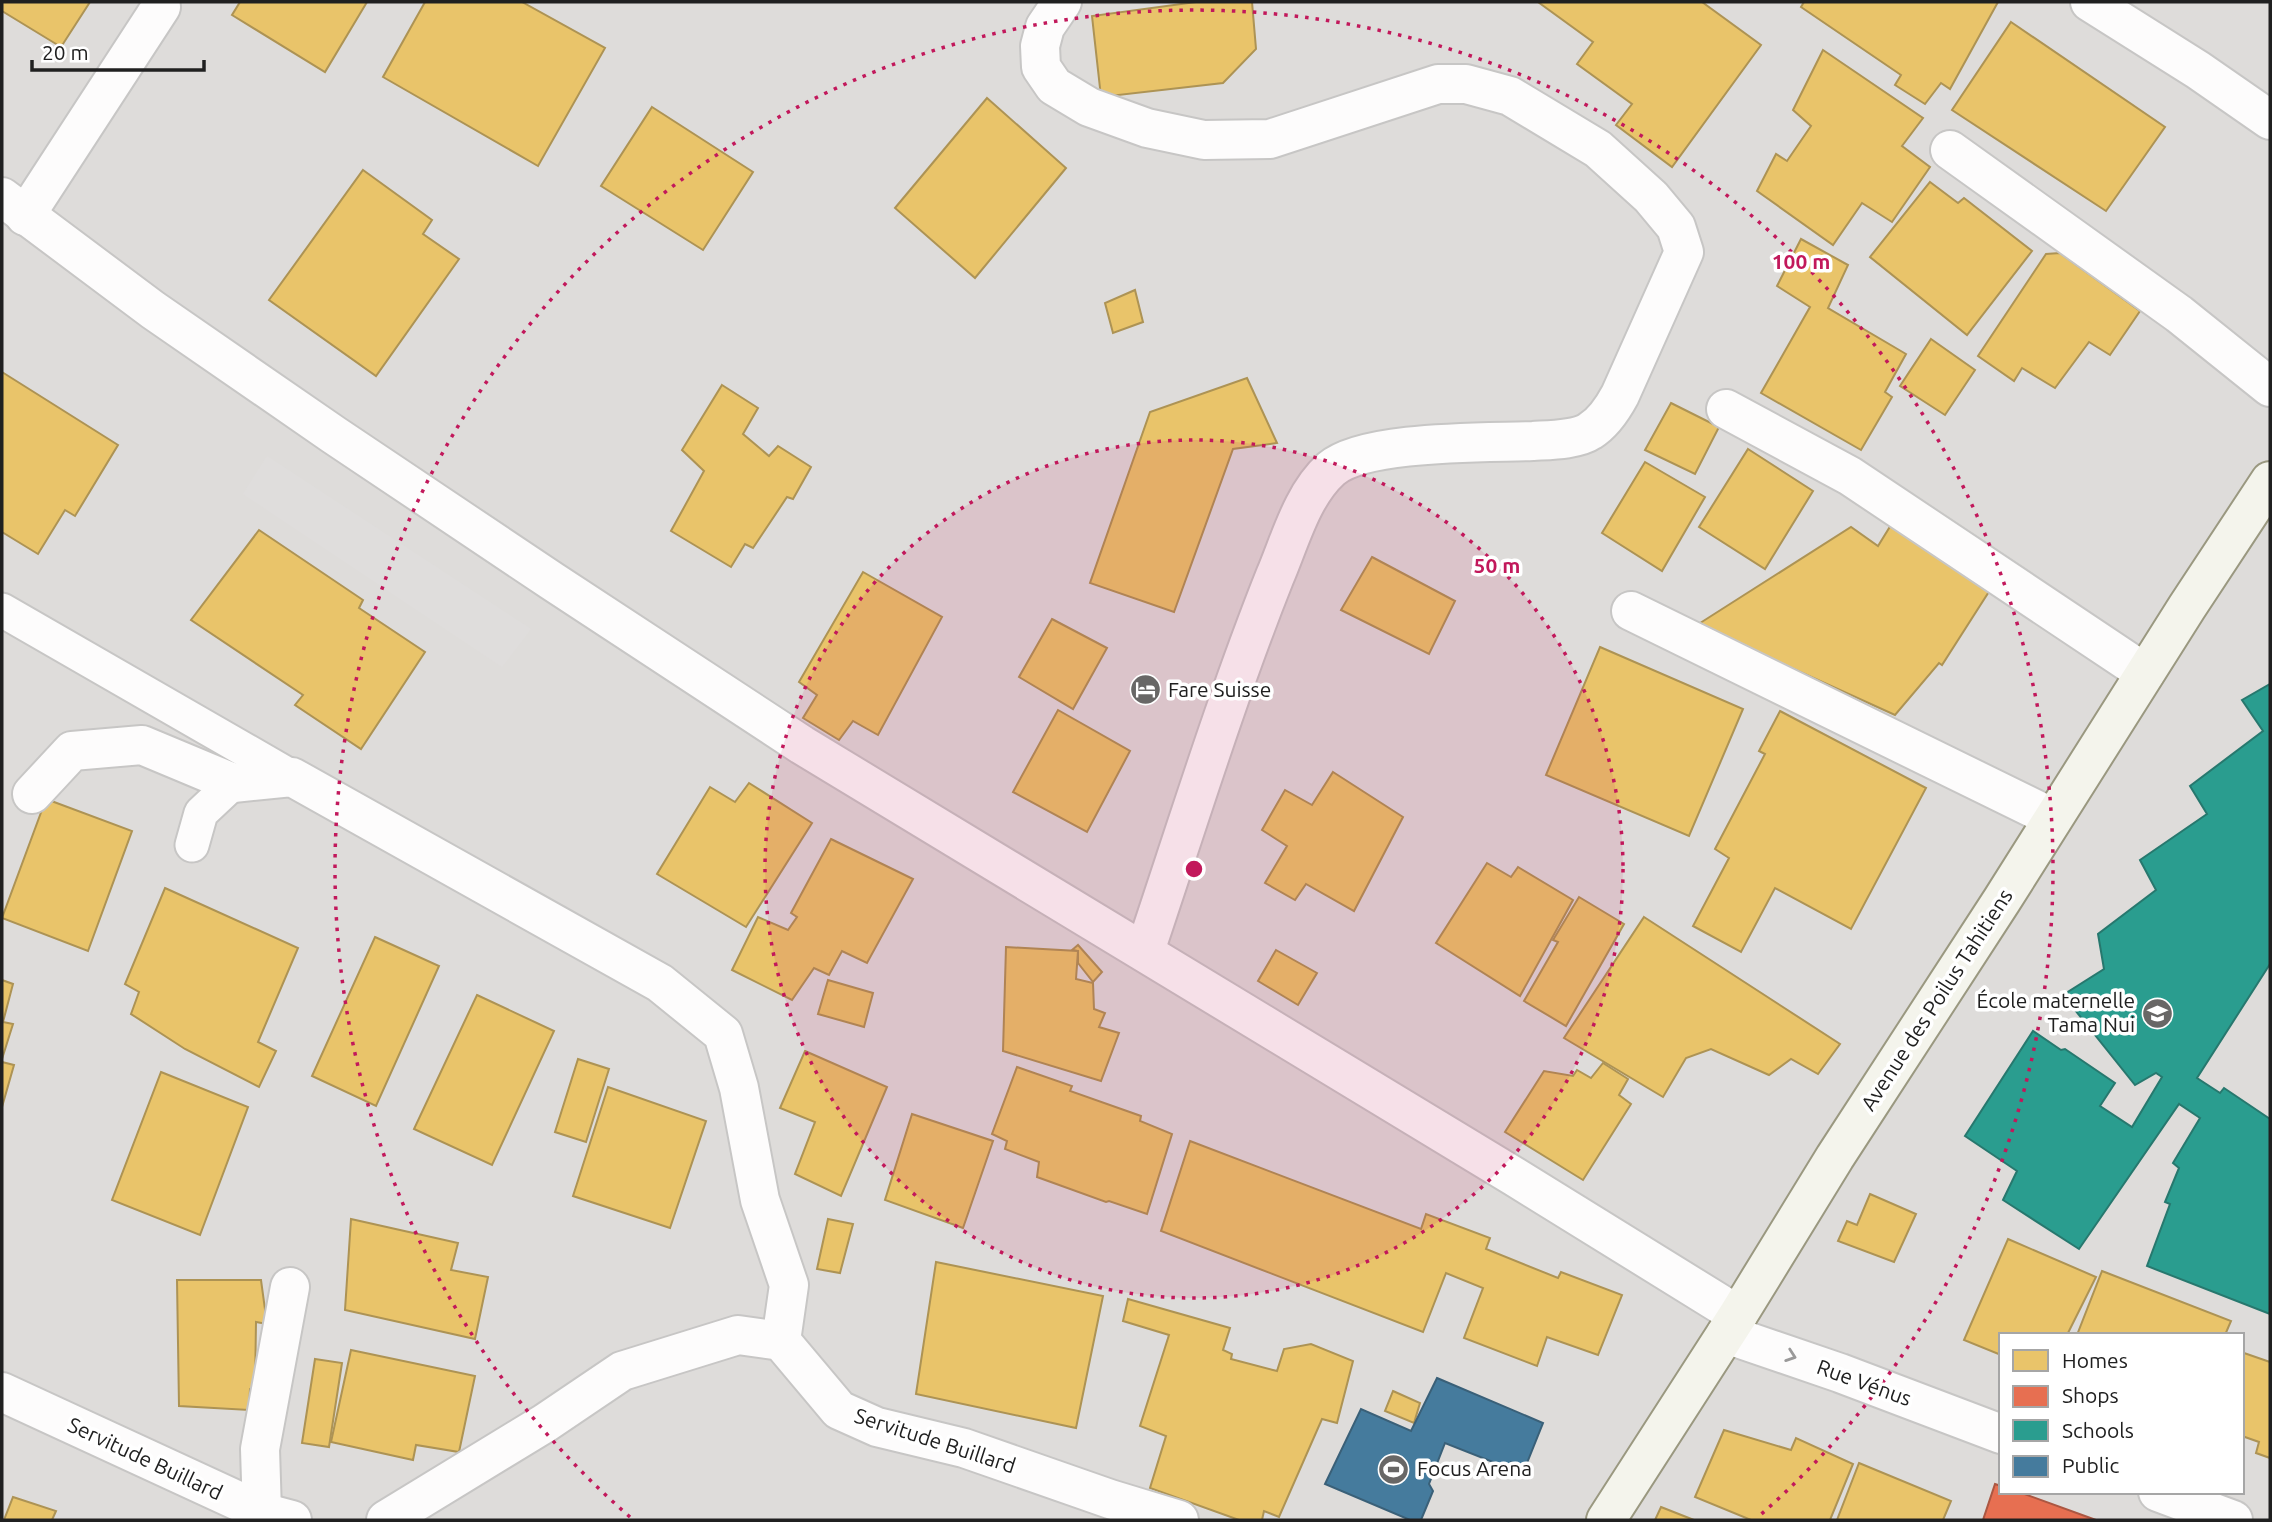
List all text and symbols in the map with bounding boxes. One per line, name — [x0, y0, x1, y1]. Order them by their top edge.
scale bar — [32, 28, 203, 72]
text: 20 m — [42, 40, 89, 64]
text: 100 m — [1772, 249, 1830, 273]
text: 50 m — [1474, 553, 1520, 577]
hotel icon: Fare Suisse — [1128, 673, 1162, 707]
place label: Fare Suisse — [1168, 677, 1271, 701]
centre of rings — [1182, 857, 1206, 881]
street label: Avenue des Poilus Tahitiens — [1855, 884, 2017, 1115]
place label: École maternelle Tama Nui — [1976, 988, 2135, 1036]
school or university icon: École maternelle Tama Nui — [2141, 996, 2175, 1030]
legend — [1999, 1333, 2244, 1494]
one-way arrow — [1784, 1348, 1796, 1362]
text: Homes — [2062, 1348, 2128, 1372]
street label: Rue Vénus — [1814, 1354, 1915, 1410]
text: Shops — [2062, 1383, 2119, 1407]
street label: Servitude Buillard — [852, 1403, 1019, 1477]
street label: Servitude Buillard — [64, 1412, 227, 1504]
text: Schools — [2062, 1418, 2134, 1442]
sports icon: Focus Arena — [1377, 1452, 1411, 1486]
text: Public — [2062, 1453, 2119, 1477]
place label: Focus Arena — [1417, 1456, 1532, 1480]

